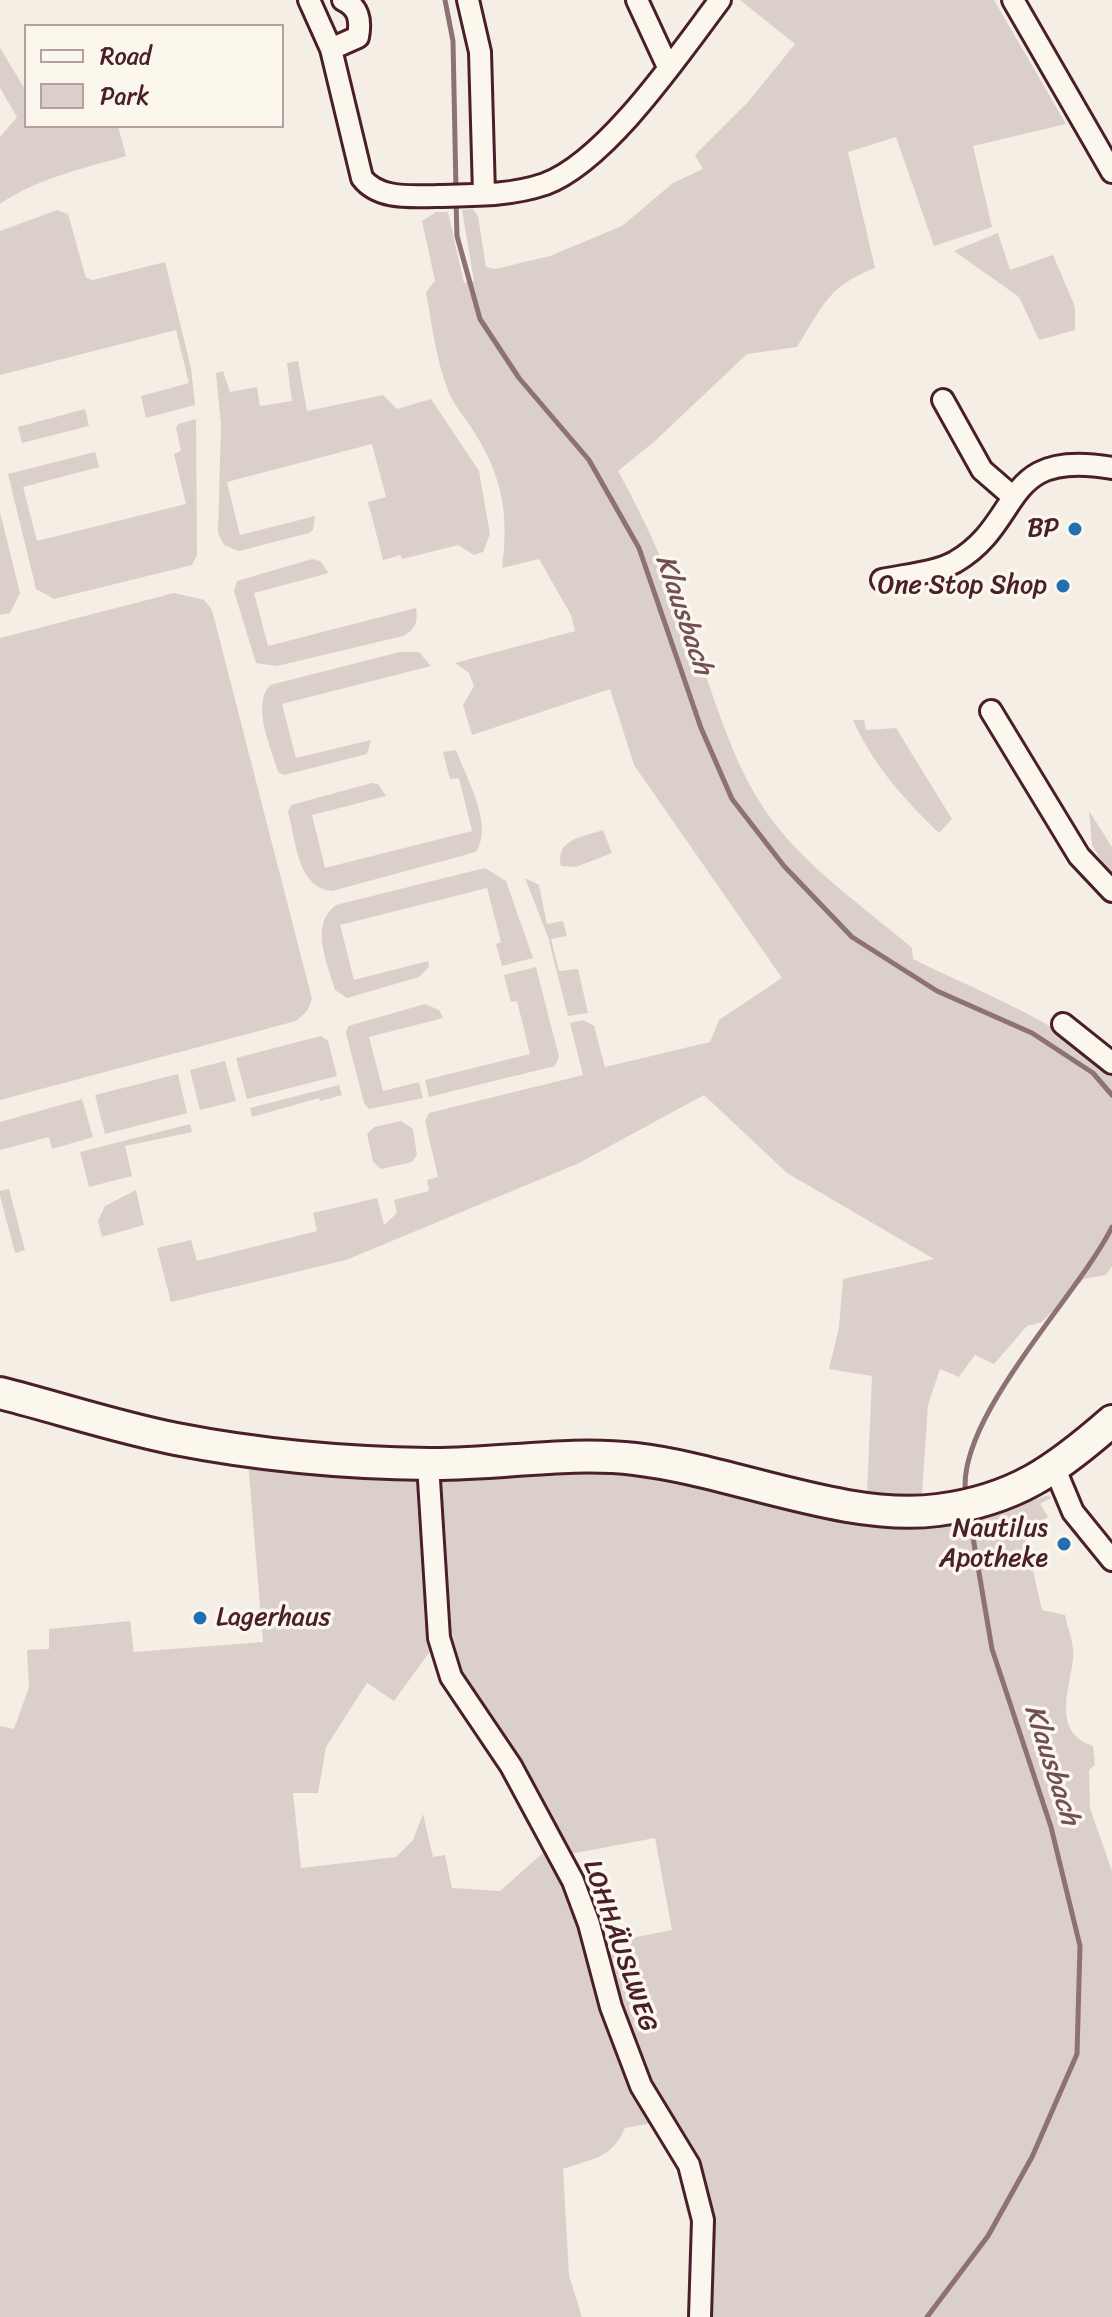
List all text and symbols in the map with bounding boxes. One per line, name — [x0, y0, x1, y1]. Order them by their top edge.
legend — [24, 24, 284, 128]
text: Road — [100, 35, 151, 77]
text: Park — [100, 75, 149, 117]
place label: BP — [1027, 513, 1059, 545]
marker: BP — [1066, 520, 1084, 538]
water label: Klausbach — [647, 551, 719, 679]
place label: One Stop Shop — [878, 570, 1047, 602]
marker: One Stop Shop — [1054, 577, 1072, 595]
place label: Nautilus Apotheke — [939, 1513, 1048, 1574]
marker: Nautilus Apotheke — [1055, 1535, 1073, 1553]
place label: Lagerhaus — [216, 1602, 331, 1634]
marker: Lagerhaus — [191, 1609, 209, 1627]
water label: Klausbach — [1016, 1701, 1086, 1829]
street label: LOHHÄUSLWEG — [575, 1856, 663, 2036]

